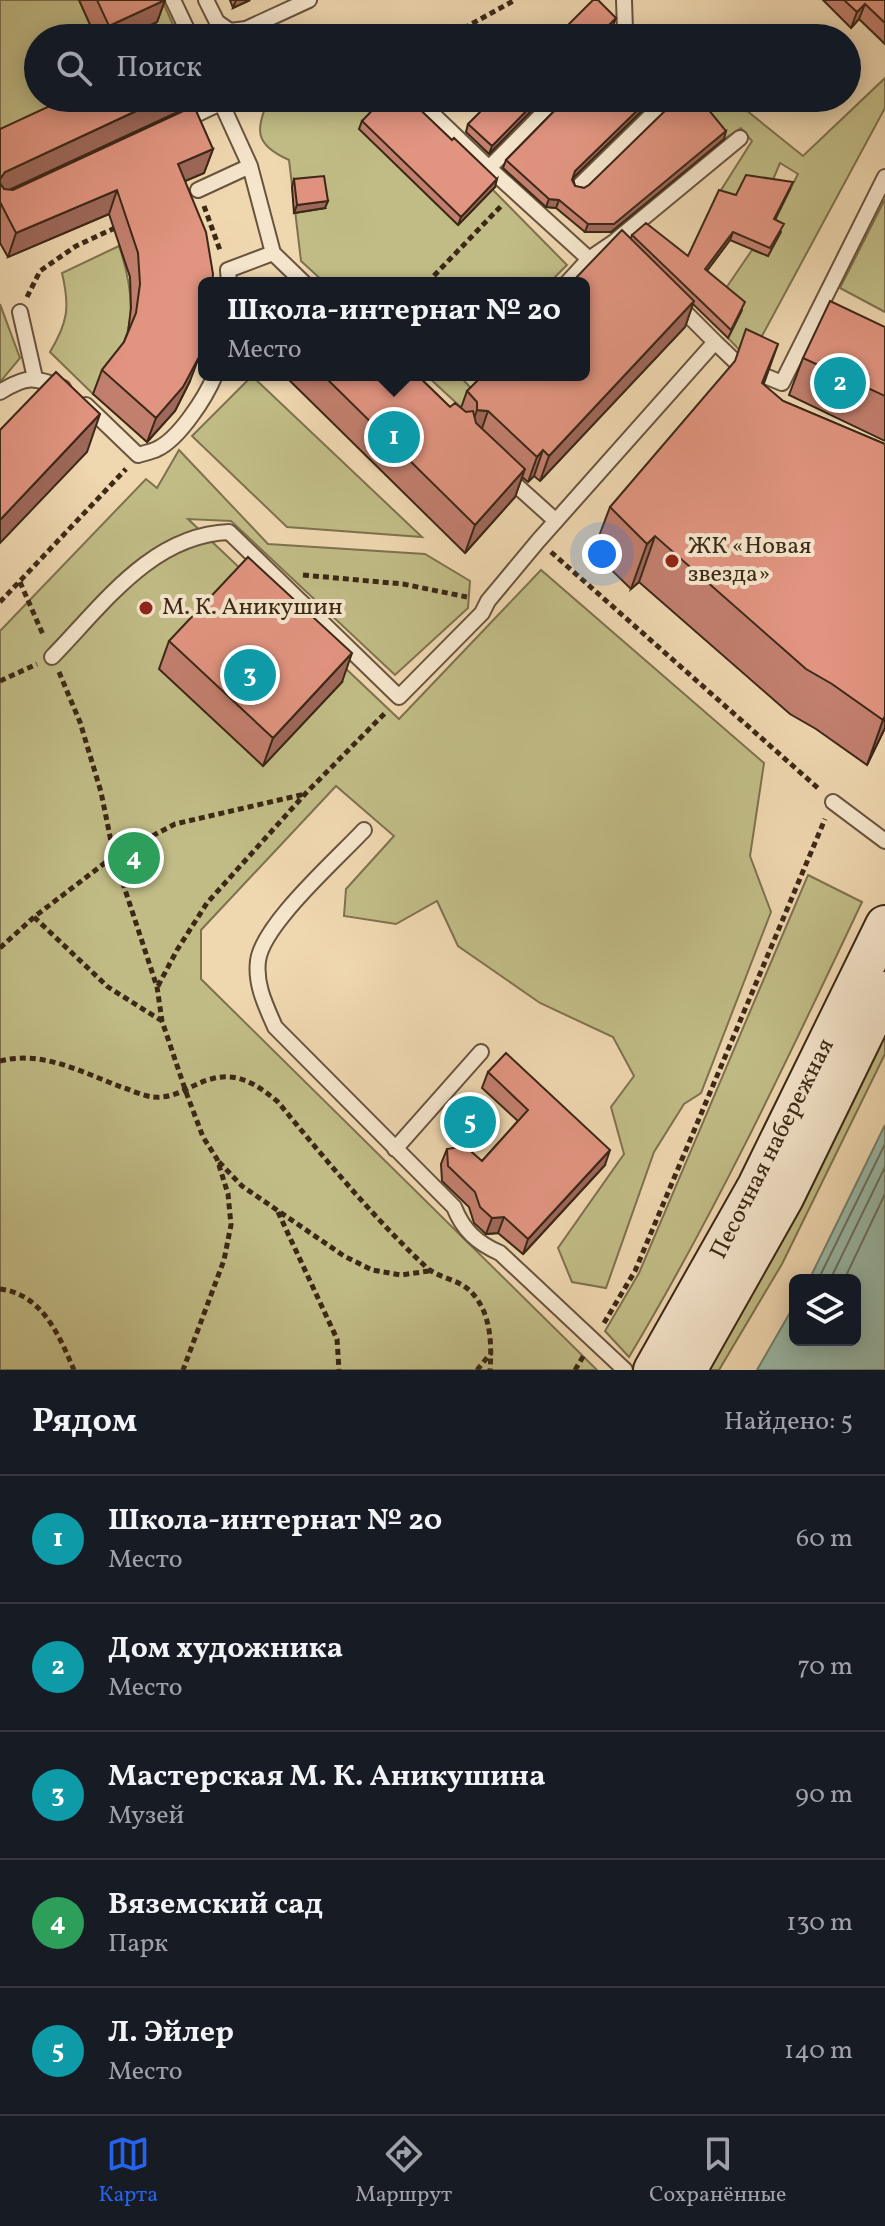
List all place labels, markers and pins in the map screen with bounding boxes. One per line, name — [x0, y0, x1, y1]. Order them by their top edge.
pin: 2 — [814, 353, 866, 413]
pin: 1 — [368, 407, 420, 467]
place label: ЖК «Новая звезда» — [688, 530, 812, 592]
marker: ЖК «Новая звезда» — [663, 552, 681, 570]
place label: М. К. Аникушин — [162, 591, 343, 625]
marker: М. К. Аникушин — [137, 599, 155, 617]
pin: 3 — [224, 645, 276, 705]
pin: 4 — [108, 828, 160, 888]
pin: 5 — [444, 1092, 496, 1152]

